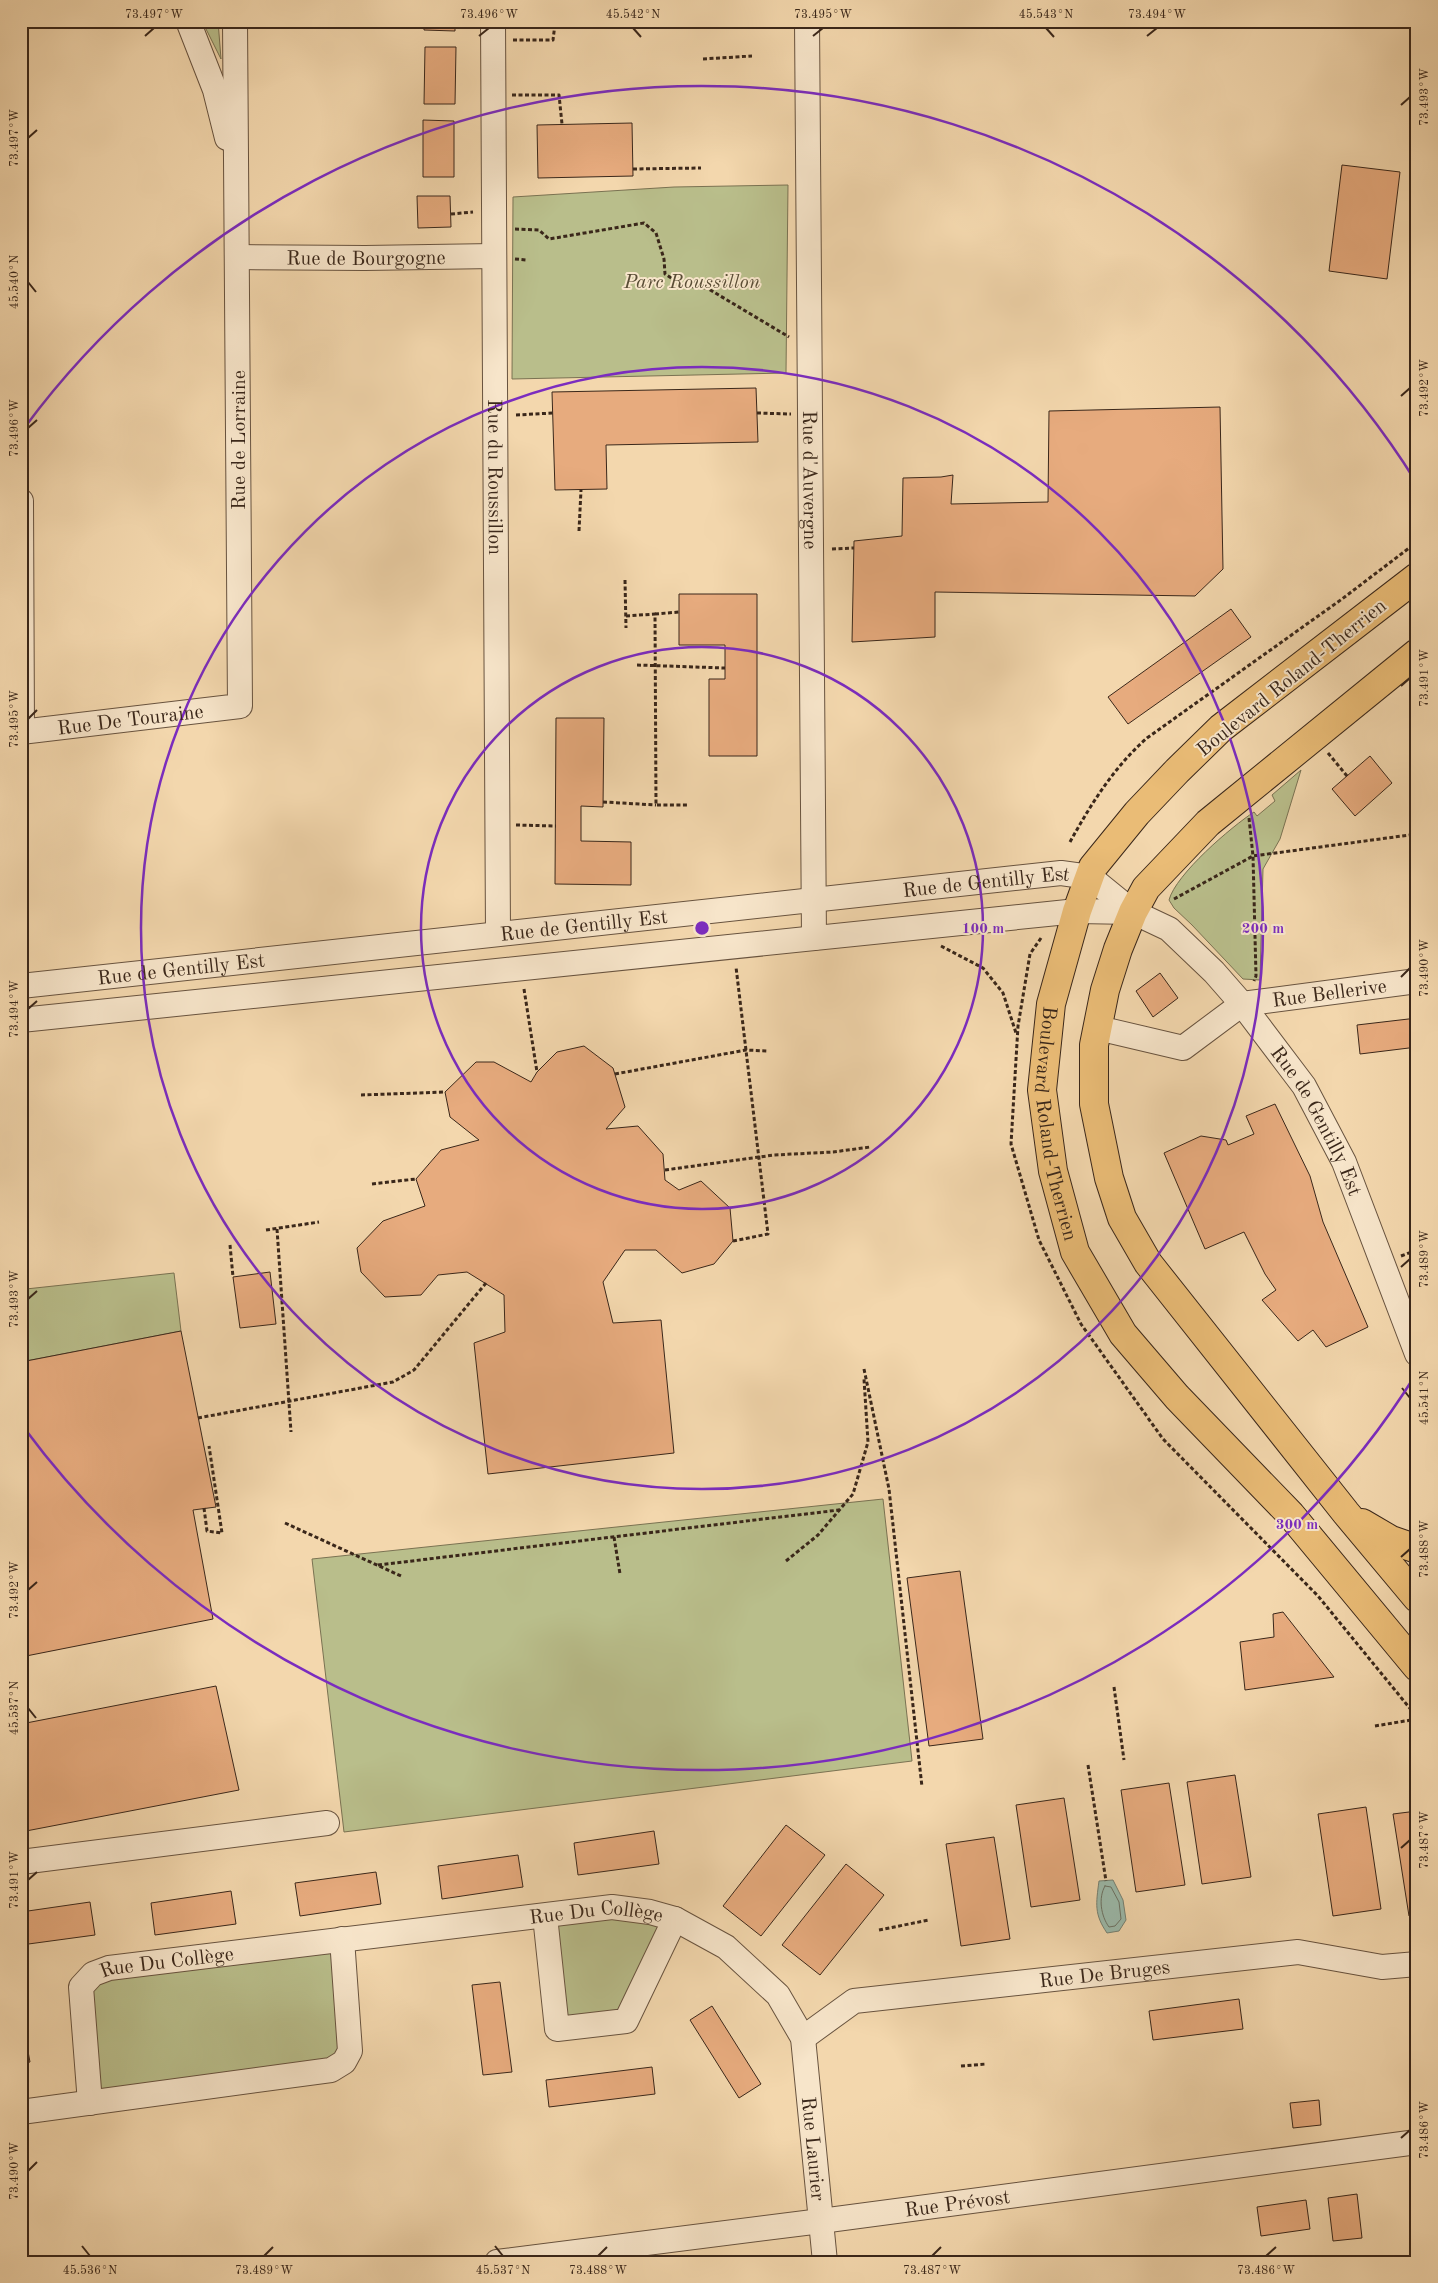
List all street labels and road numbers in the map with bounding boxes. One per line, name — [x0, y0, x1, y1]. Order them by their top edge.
street label: Rue de Bourgogne — [286, 249, 446, 270]
street label: Rue de Lorraine — [230, 370, 250, 510]
street label: Rue du Roussillon — [483, 399, 504, 555]
street label: Rue d'Auvergne — [798, 410, 819, 550]
street label: Boulevard Roland-Therrien — [1194, 596, 1391, 761]
street label: Rue De Touraine — [56, 702, 205, 740]
street label: Rue de Gentilly Est — [902, 865, 1071, 902]
street label: Rue de Gentilly Est — [499, 908, 669, 946]
street label: Rue de Gentilly Est — [96, 952, 266, 990]
street label: Rue Bellerive — [1271, 977, 1388, 1012]
street label: Boulevard Roland-Therrien — [1030, 1005, 1080, 1243]
street label: Rue de Gentilly Est — [1266, 1043, 1364, 1199]
street label: Rue Du Collège — [528, 1899, 665, 1929]
street label: Rue Du Collège — [97, 1945, 235, 1983]
street label: Rue De Bruges — [1038, 1958, 1171, 1993]
street label: Rue Laurier — [797, 2096, 827, 2202]
street label: Rue Prévost — [904, 2188, 1011, 2222]

